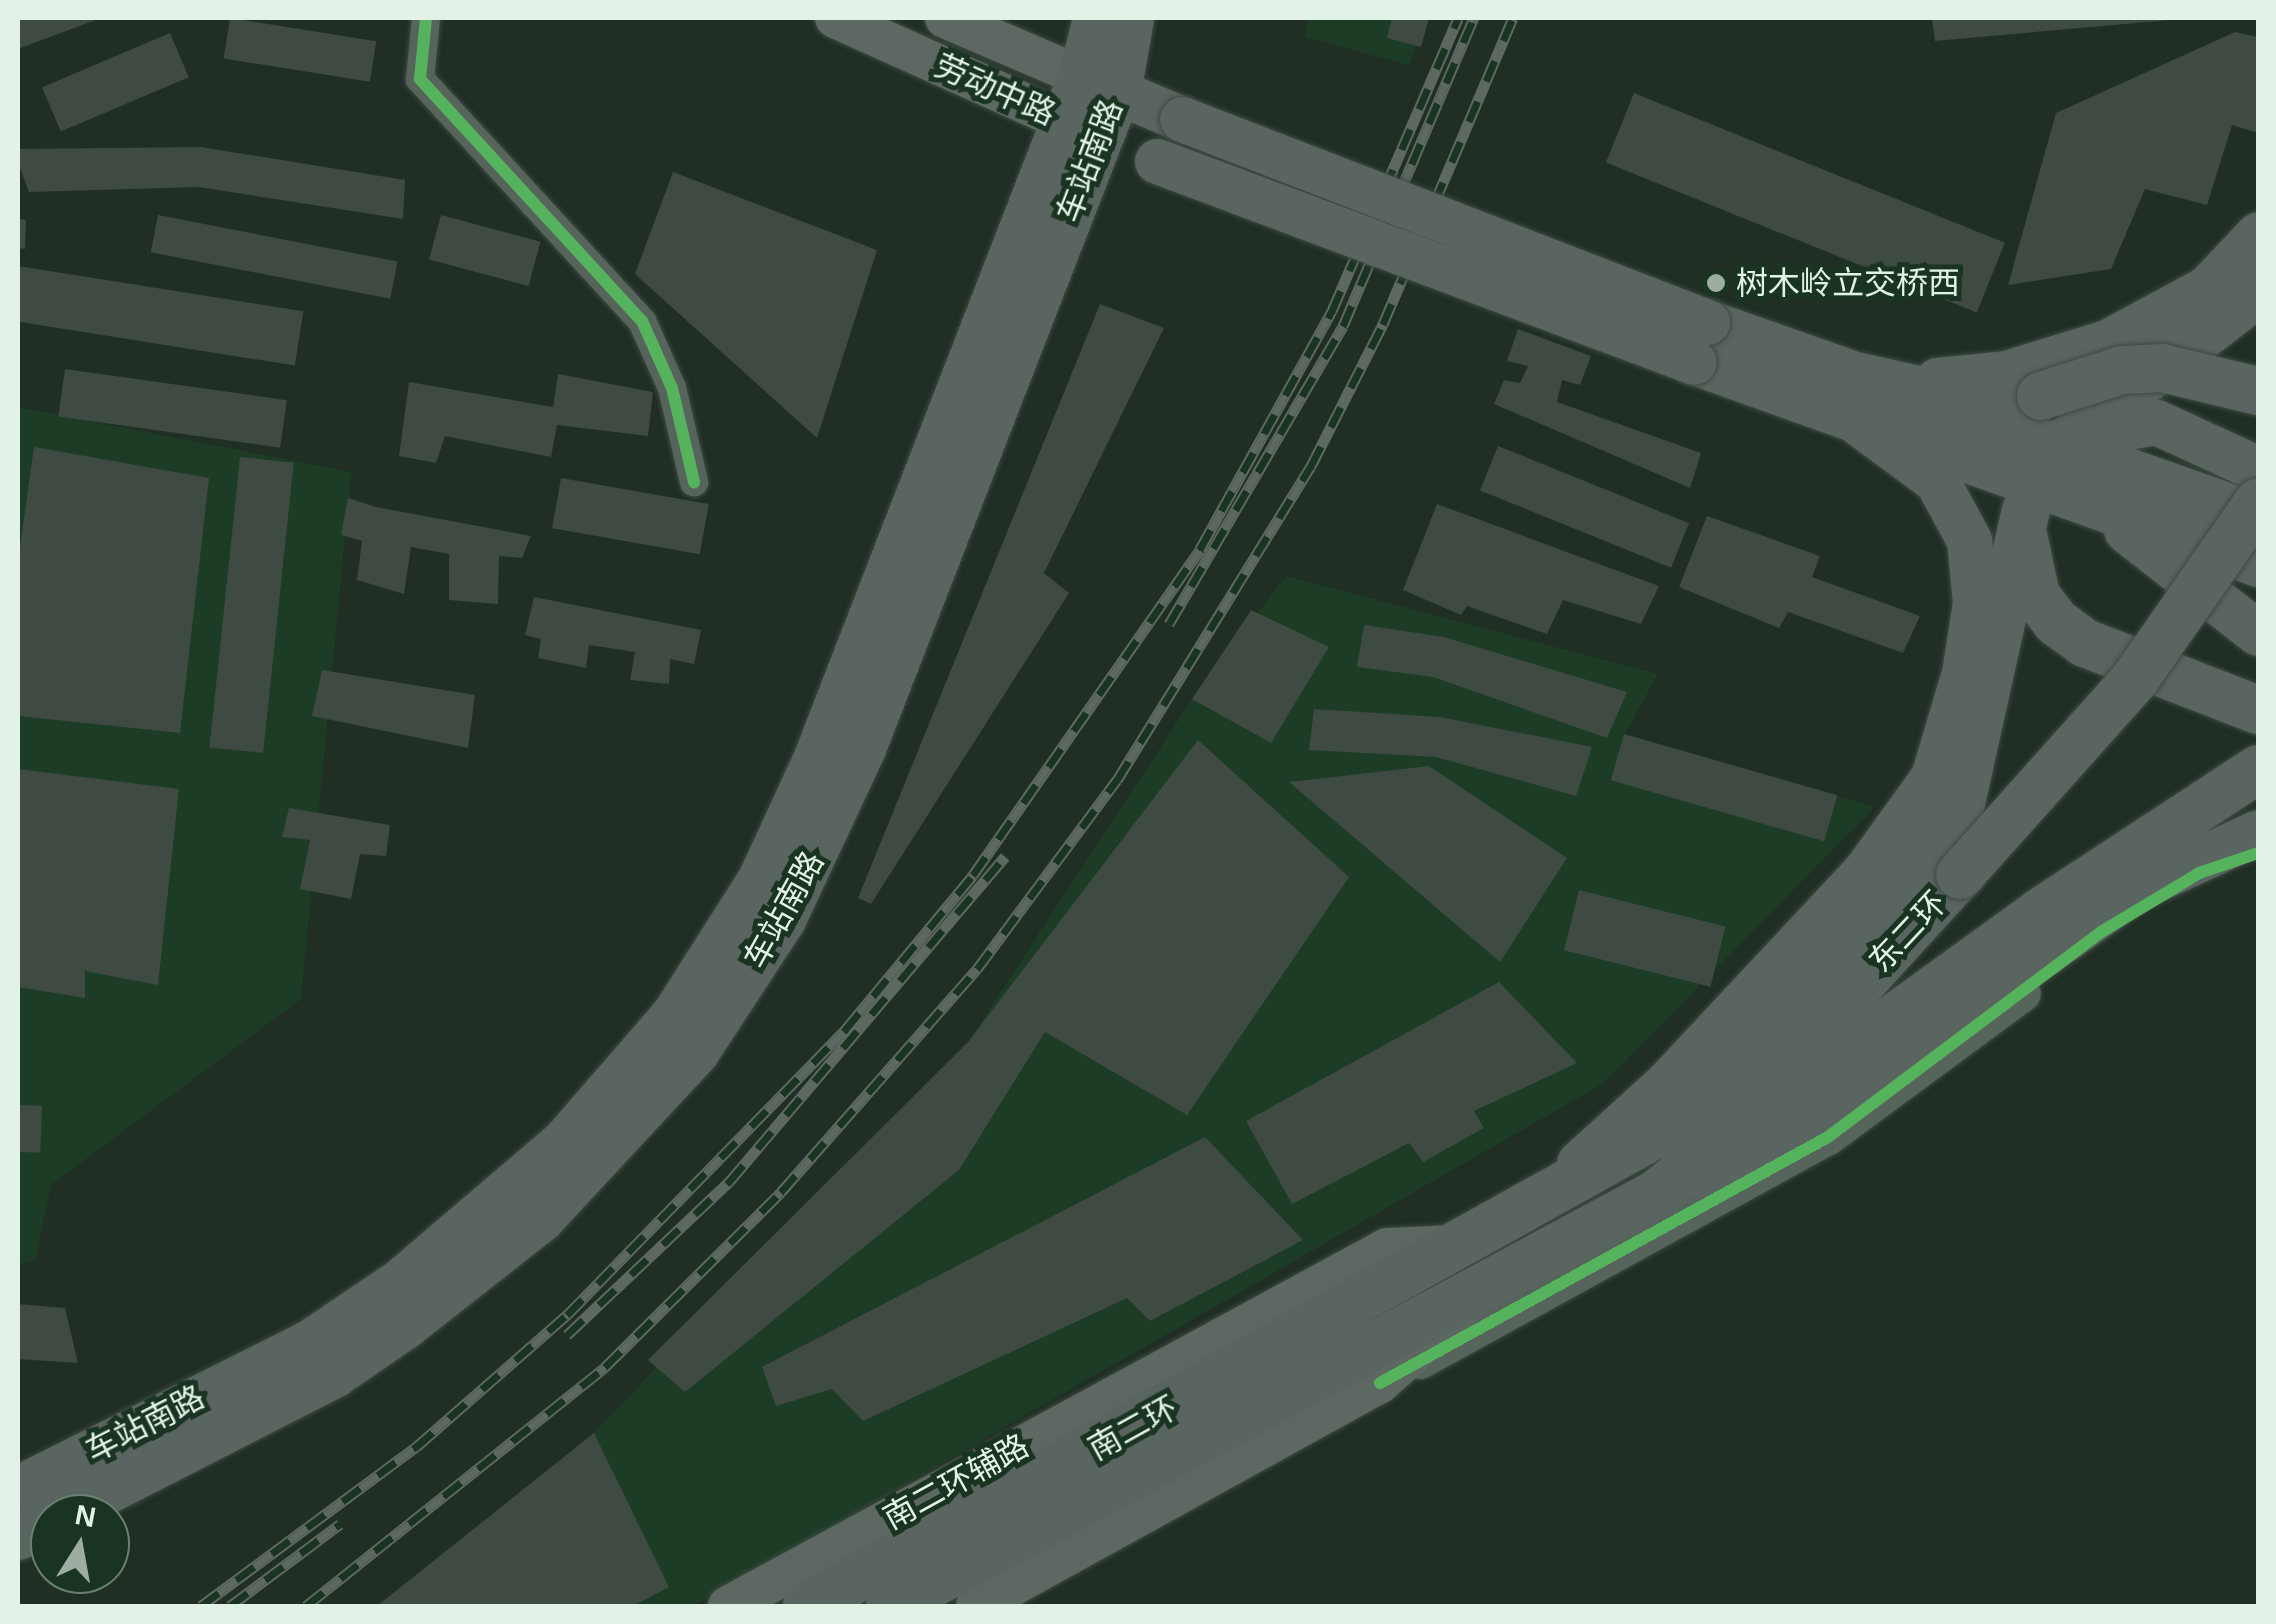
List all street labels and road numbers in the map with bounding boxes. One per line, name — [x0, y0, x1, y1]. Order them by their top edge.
street label: 劳动中路 — [929, 46, 1061, 134]
street label: 车站南路 — [1049, 94, 1131, 228]
street label: 车站南路 — [736, 845, 832, 975]
street label: 东二环 — [1861, 884, 1955, 980]
street label: 车站南路 — [79, 1378, 211, 1470]
street label: 南二环 — [1082, 1388, 1184, 1468]
street label: 南二环辅路 — [877, 1426, 1035, 1538]

